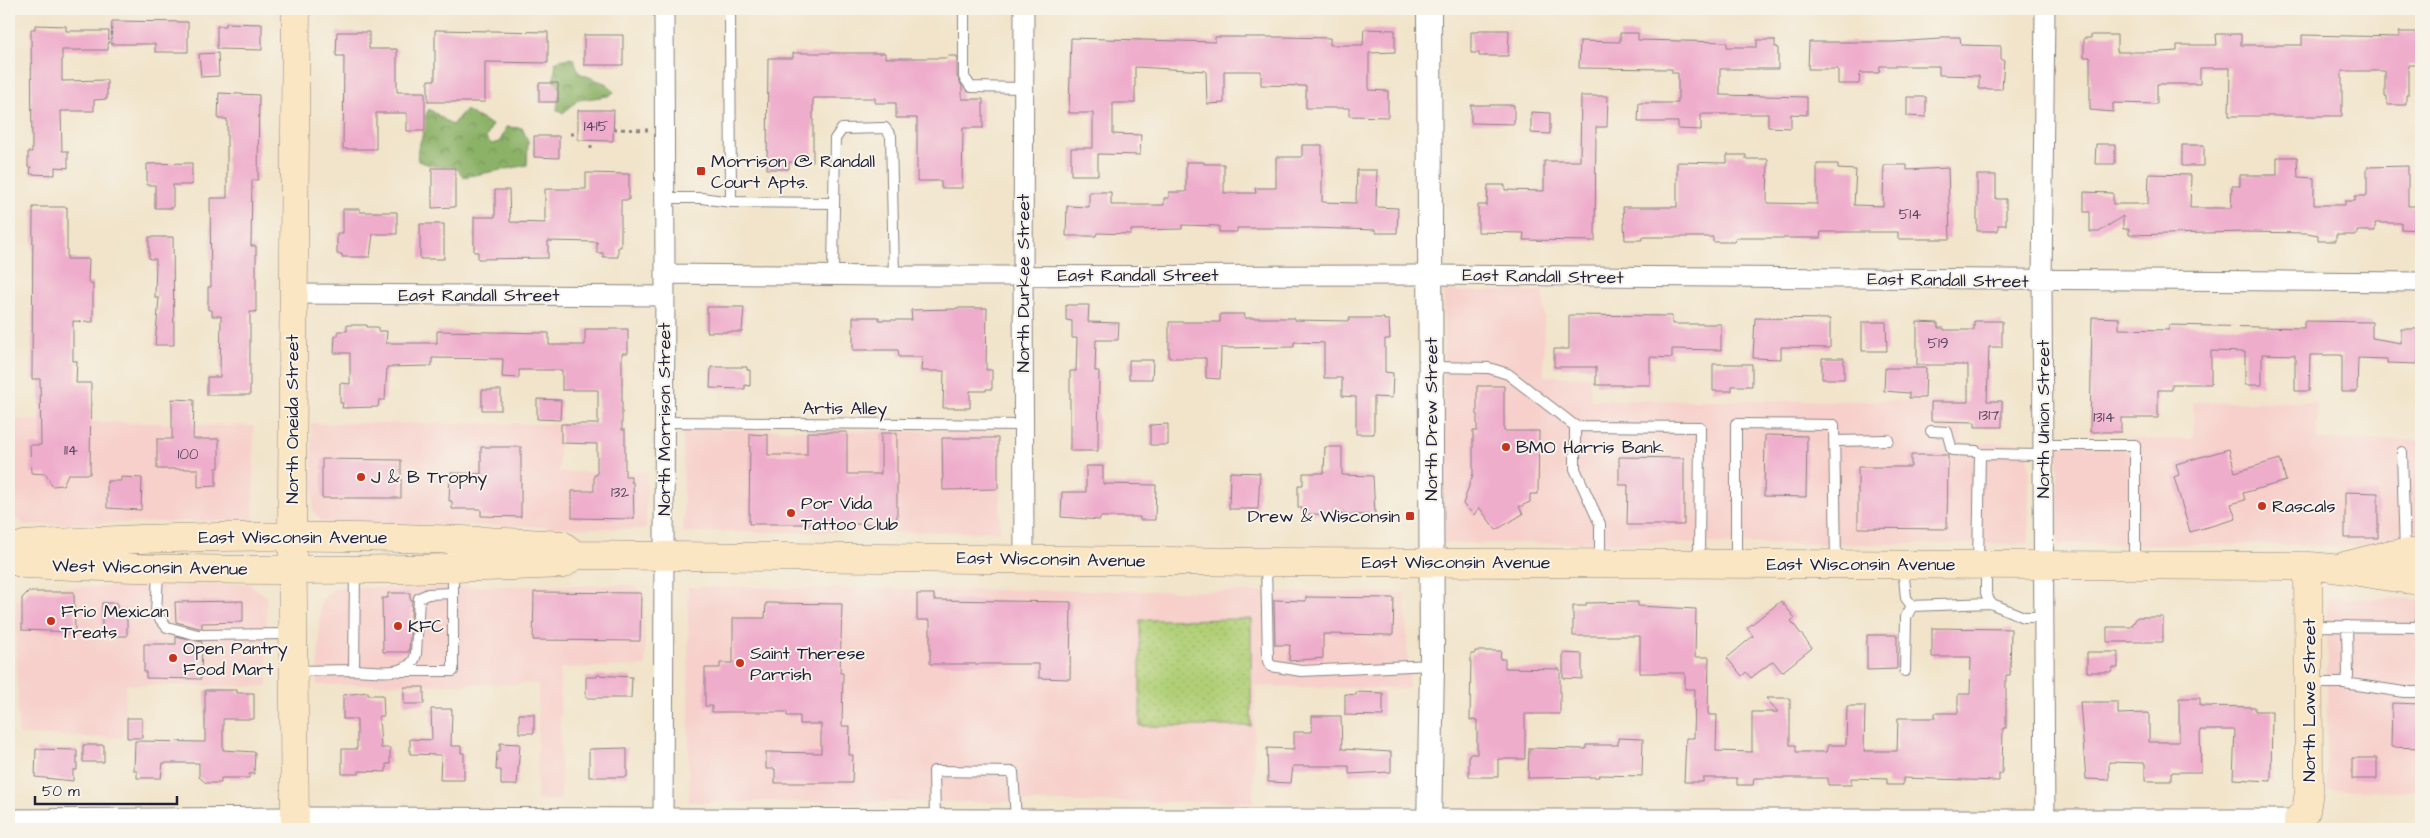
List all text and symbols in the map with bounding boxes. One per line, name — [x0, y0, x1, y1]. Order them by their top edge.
house number: 1415 — [584, 116, 609, 137]
place label: Morrison @ Randall Court Apts. — [711, 149, 875, 195]
marker: Morrison @ Randall Court Apts. — [695, 165, 707, 177]
street label: North Durkee Street — [1011, 193, 1036, 372]
house number: 514 — [1899, 204, 1921, 225]
street label: East Randall Street — [1057, 263, 1219, 288]
street label: East Randall Street — [1462, 263, 1624, 290]
street label: East Randall Street — [1867, 267, 2029, 294]
street label: East Randall Street — [398, 283, 560, 308]
street label: North Morrison Street — [652, 322, 677, 516]
house number: 519 — [1927, 333, 1949, 354]
street label: North Oneida Street — [280, 334, 305, 504]
street label: North Drew Street — [1419, 337, 1444, 501]
street label: North Union Street — [2031, 339, 2056, 498]
street label: Artis Alley — [803, 396, 887, 422]
house number: 1317 — [1979, 405, 1999, 426]
house number: 1314 — [2093, 407, 2115, 428]
place label: BMO Harris Bank — [1516, 435, 1664, 460]
house number: 114 — [64, 440, 78, 461]
marker: BMO Harris Bank — [1500, 441, 1512, 453]
house number: 100 — [178, 444, 199, 465]
place label: J & B Trophy — [371, 465, 487, 491]
marker: J & B Trophy — [355, 471, 367, 483]
house number: 132 — [611, 482, 629, 503]
place label: Por Vida Tattoo Club — [801, 491, 898, 537]
place label: Rascals — [2272, 494, 2335, 519]
marker: Rascals — [2256, 500, 2268, 512]
place label: Drew & Wisconsin — [1248, 504, 1400, 529]
marker: Por Vida Tattoo Club — [785, 507, 797, 519]
marker: Drew & Wisconsin — [1404, 510, 1416, 522]
street label: East Wisconsin Avenue — [199, 525, 388, 550]
street label: East Wisconsin Avenue — [956, 545, 1146, 574]
street label: East Wisconsin Avenue — [1362, 550, 1551, 575]
street label: East Wisconsin Avenue — [1767, 552, 1956, 577]
street label: West Wisconsin Avenue — [52, 553, 248, 582]
place label: Frio Mexican Treats — [61, 599, 169, 645]
place label: KFC — [408, 614, 444, 639]
marker: Frio Mexican Treats — [45, 615, 57, 627]
street label: North Lawe Street — [2297, 618, 2322, 782]
marker: KFC — [392, 620, 404, 632]
place label: Open Pantry Food Mart — [183, 636, 288, 682]
place label: Saint Therese Parrish — [750, 641, 866, 687]
marker: Open Pantry Food Mart — [167, 652, 179, 664]
marker: Saint Therese Parrish — [734, 657, 746, 669]
scale bar — [35, 773, 178, 805]
text: 50 m — [42, 781, 80, 802]

